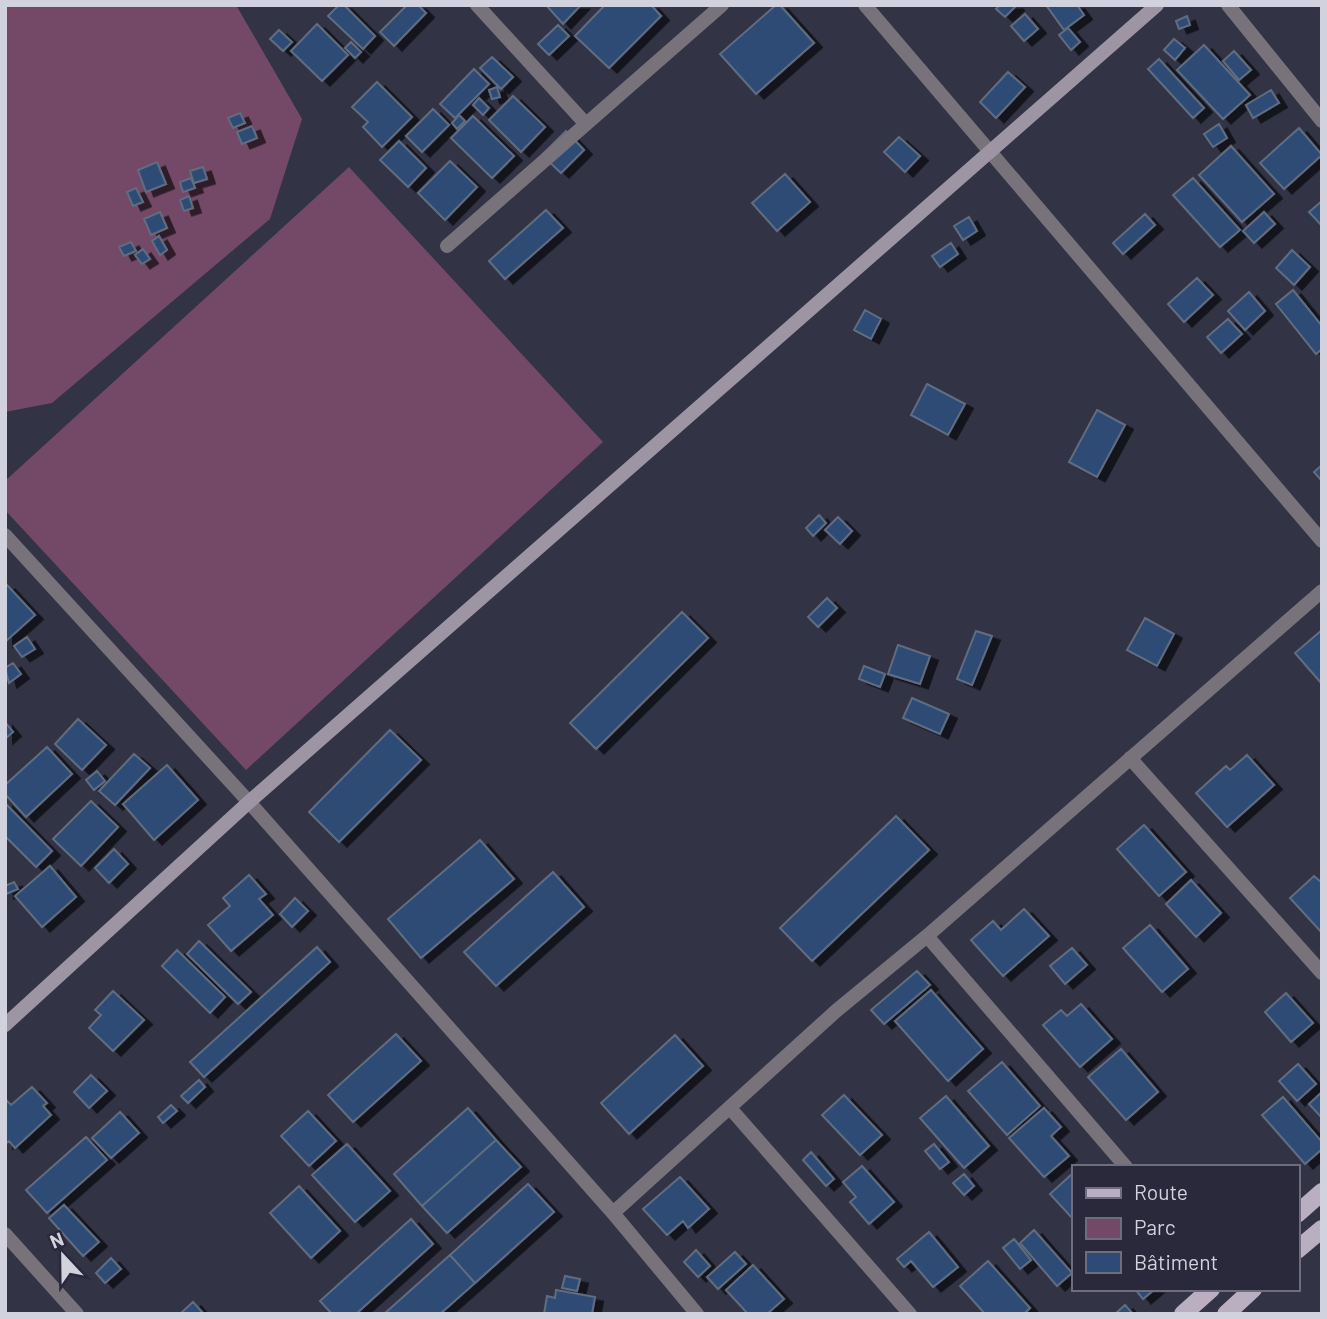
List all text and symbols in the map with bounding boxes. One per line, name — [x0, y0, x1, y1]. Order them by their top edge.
legend — [1072, 1165, 1299, 1291]
text: Route — [1134, 1179, 1188, 1204]
text: Parc — [1134, 1214, 1176, 1239]
north arrow — [28, 1221, 98, 1291]
text: N — [46, 1227, 67, 1253]
text: Bâtiment — [1134, 1249, 1218, 1274]

